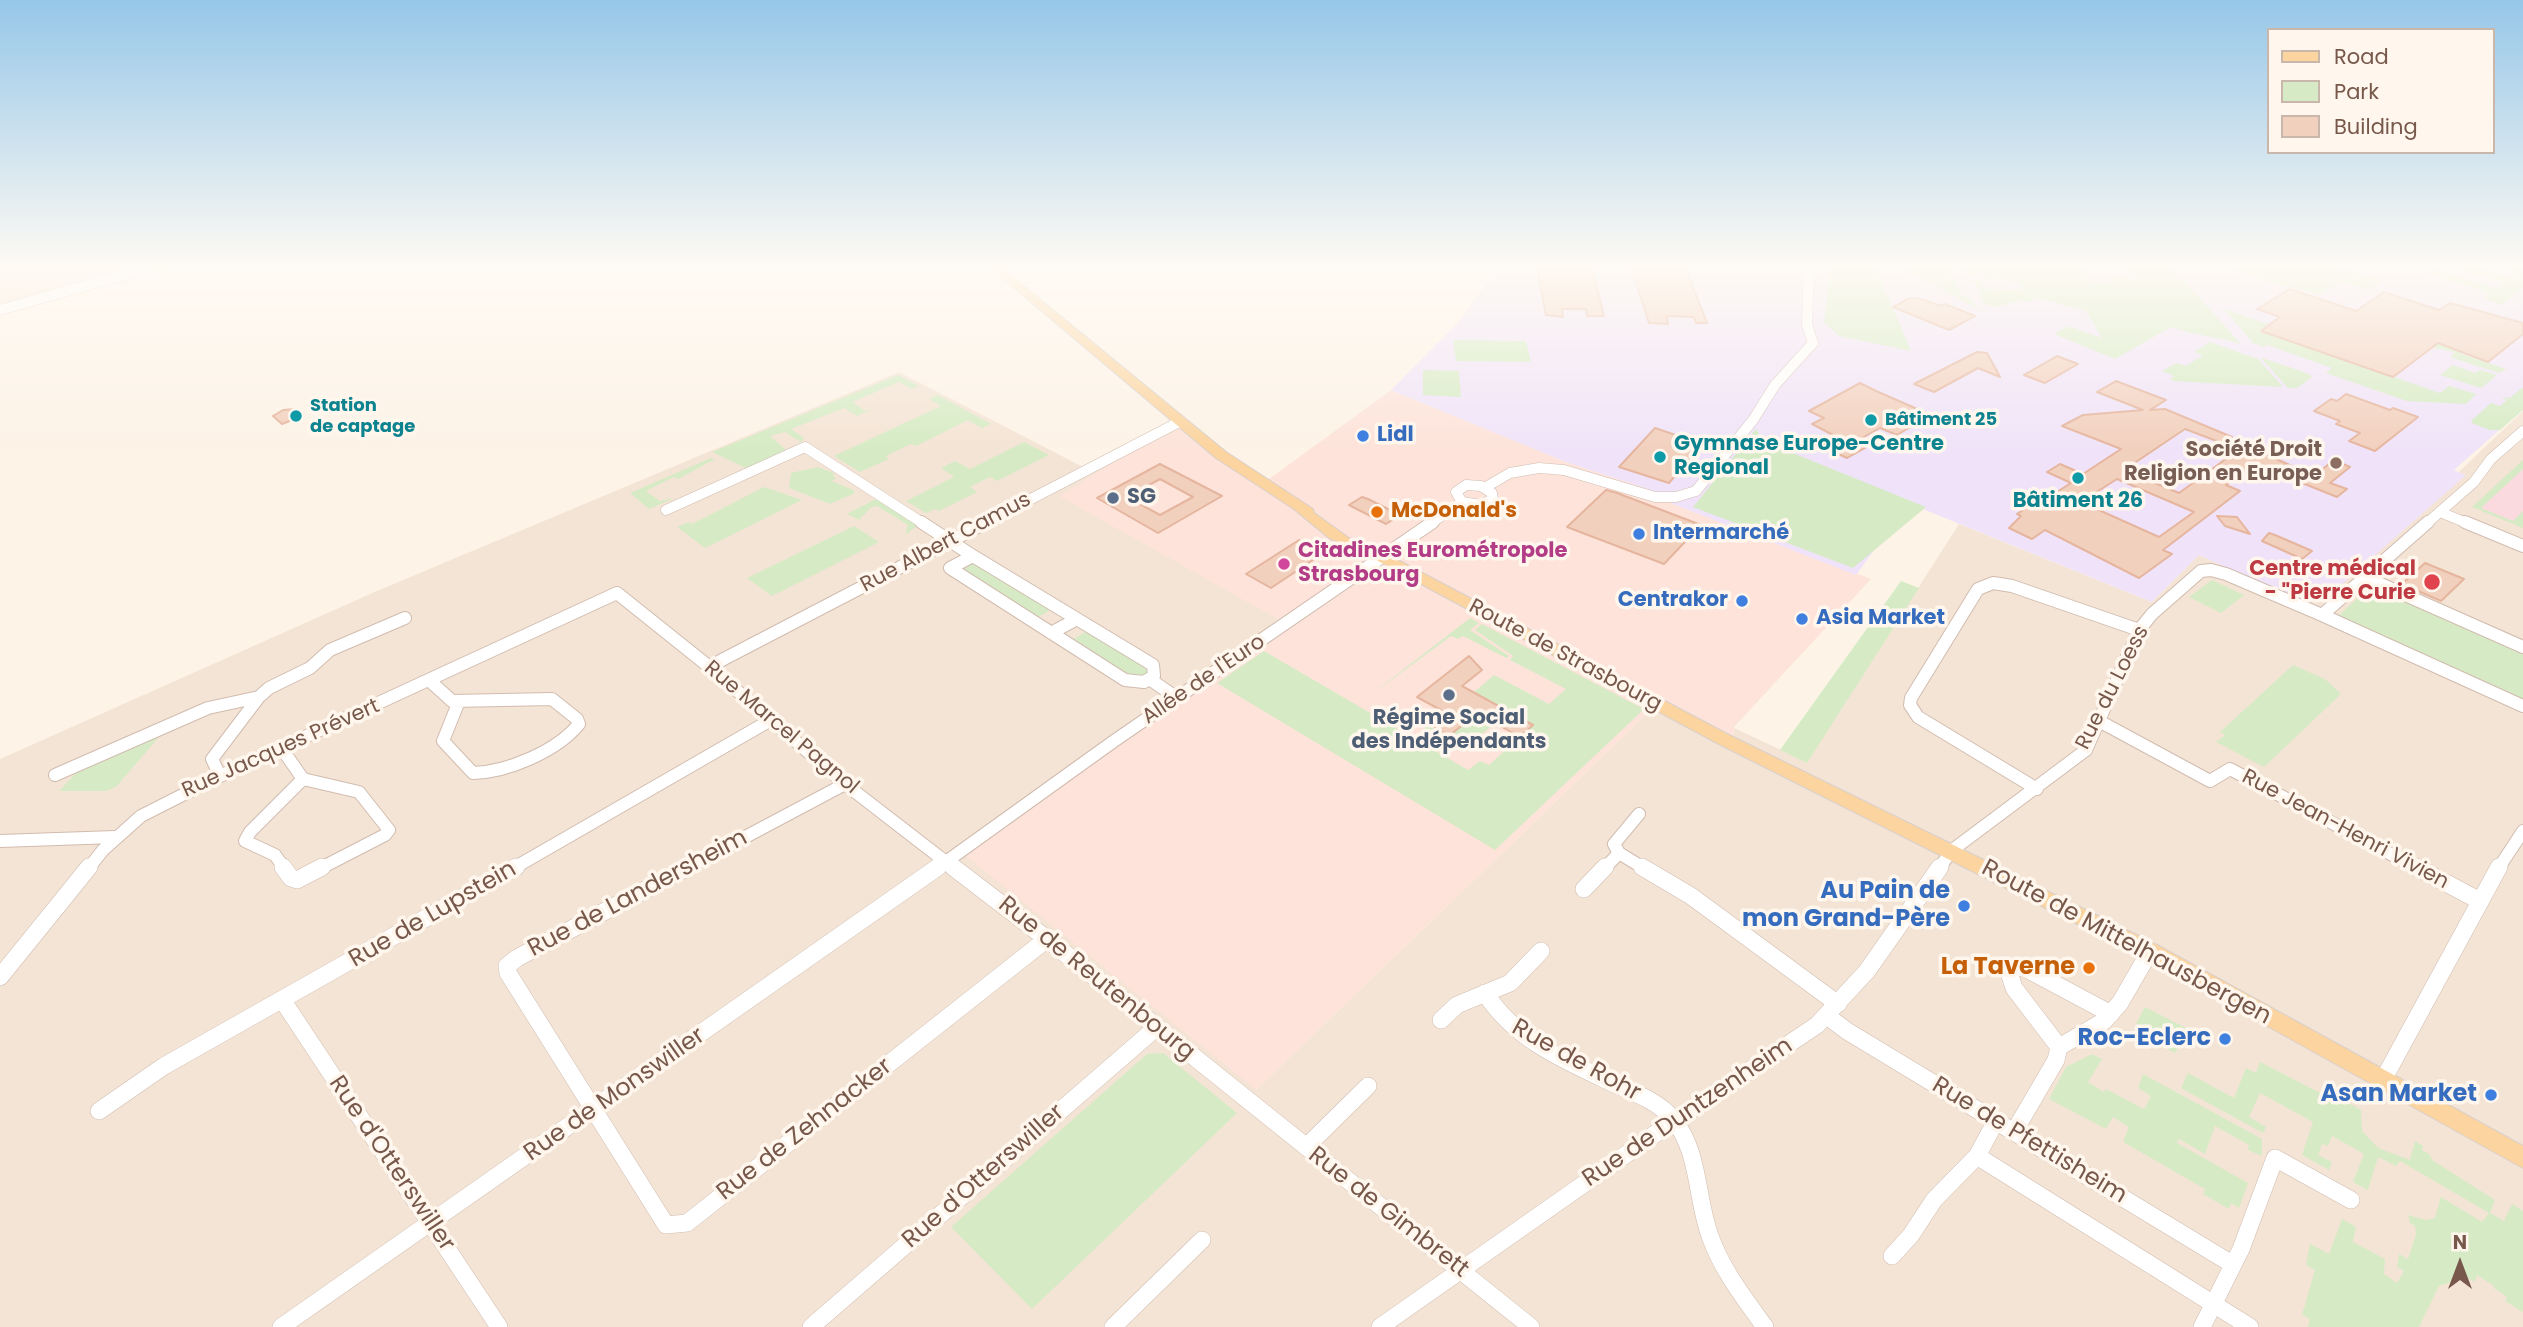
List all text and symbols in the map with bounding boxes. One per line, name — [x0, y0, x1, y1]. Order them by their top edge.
legend — [2268, 28, 2495, 154]
text: Road — [2334, 42, 2389, 71]
text: Park — [2334, 77, 2379, 106]
text: Building — [2334, 112, 2418, 141]
place label: Station de captage — [310, 395, 415, 438]
marker: Station de captage — [288, 408, 304, 424]
place label: Bâtiment 25 — [1885, 409, 1997, 431]
marker: Bâtiment 25 — [1863, 412, 1879, 428]
place label: Lidl — [1377, 423, 1414, 449]
marker: Lidl — [1355, 428, 1371, 444]
place label: Gymnase Europe-Centre Regional — [1674, 432, 1944, 482]
place label: Société Droit Religion en Europe — [2124, 438, 2322, 488]
marker: Gymnase Europe-Centre Regional — [1652, 449, 1668, 465]
marker: Société Droit Religion en Europe — [2328, 455, 2344, 471]
marker: Bâtiment 26 — [2070, 470, 2086, 486]
place label: SG — [1127, 485, 1156, 511]
street label: Rue Albert Camus — [857, 488, 1035, 598]
place label: Bâtiment 26 — [2013, 489, 2143, 515]
marker: SG — [1105, 490, 1121, 506]
place label: McDonald's — [1391, 499, 1517, 525]
marker: McDonald's — [1369, 504, 1385, 520]
place label: Intermarché — [1653, 521, 1789, 547]
marker: Intermarché — [1631, 526, 1647, 542]
place label: Citadines Eurométropole Strasbourg — [1298, 539, 1567, 589]
marker: Citadines Eurométropole Strasbourg — [1276, 556, 1292, 572]
place label: Centre médical - "Pierre Curie — [2249, 557, 2416, 607]
marker: Centre médical - "Pierre Curie — [2422, 572, 2442, 592]
place label: Centrakor — [1618, 588, 1728, 614]
marker: Centrakor — [1734, 593, 1750, 609]
street label: Route de Strasbourg — [1464, 594, 1666, 718]
place label: Asia Market — [1816, 606, 1945, 632]
marker: Asia Market — [1794, 611, 1810, 627]
street label: Rue du Loess — [2071, 622, 2155, 754]
street label: Allée de l'Euro — [1138, 630, 1270, 730]
street label: Rue Marcel Pagnol — [699, 656, 863, 800]
marker: Régime Social des Indépendants — [1441, 687, 1457, 703]
street label: Rue Jacques Prévert — [178, 694, 384, 804]
place label: Régime Social des Indépendants — [1351, 706, 1547, 756]
street label: Rue Jean-Henri Vivien — [2237, 765, 2453, 895]
street label: Rue de Landersheim — [523, 824, 753, 964]
street label: Route de Mittelhausbergen — [1976, 854, 2276, 1032]
street label: Rue de Lupstein — [344, 856, 522, 974]
place label: Au Pain de mon Grand-Père — [1742, 878, 1950, 934]
street label: Rue de Reutenbourg — [992, 891, 1200, 1067]
marker: Au Pain de mon Grand-Père — [1956, 898, 1972, 914]
place label: La Taverne — [1941, 954, 2075, 982]
marker: La Taverne — [2081, 960, 2097, 976]
street label: Rue de Rohr — [1506, 1014, 1646, 1108]
street label: Rue de Monswiller — [519, 1022, 711, 1168]
place label: Roc-Eclerc — [2077, 1025, 2211, 1053]
marker: Roc-Eclerc — [2217, 1031, 2233, 1047]
street label: Rue de Duntzenheim — [1577, 1032, 1799, 1194]
street label: Rue de Zehnacker — [712, 1053, 898, 1207]
street label: Rue d'Otterswiller — [322, 1071, 460, 1257]
street label: Rue de Pfettisheim — [1926, 1071, 2132, 1211]
place label: Asan Market — [2320, 1081, 2477, 1109]
marker: Asan Market — [2483, 1087, 2499, 1103]
street label: Rue d'Otterswiller — [897, 1099, 1071, 1255]
street label: Rue de Gimbrett — [1302, 1141, 1474, 1285]
north arrow — [2425, 1229, 2495, 1299]
text: N — [2453, 1229, 2467, 1256]

